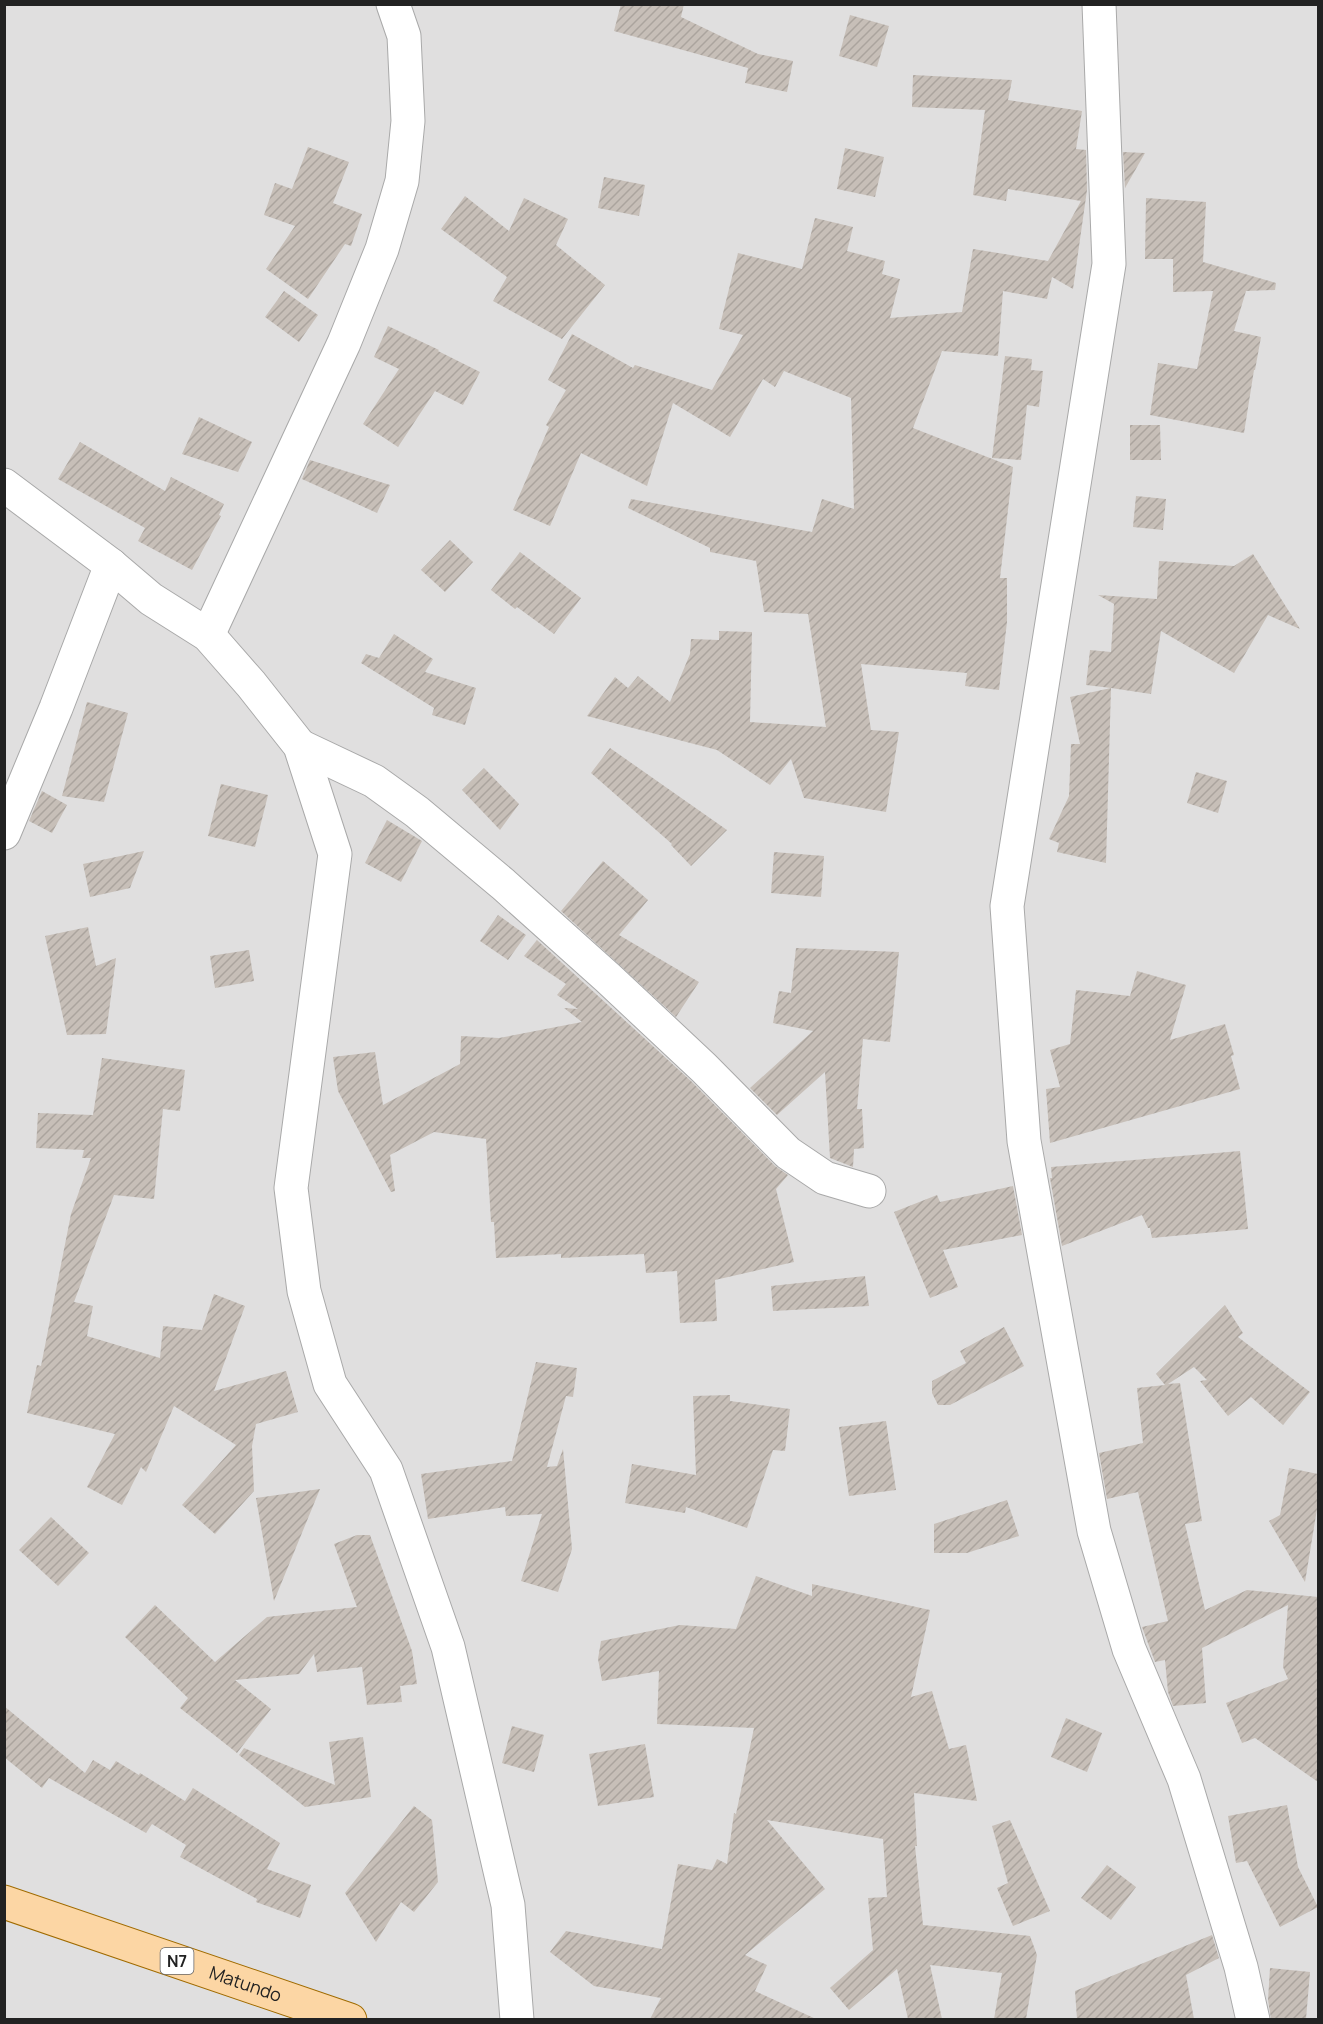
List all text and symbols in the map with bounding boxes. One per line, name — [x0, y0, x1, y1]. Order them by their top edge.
road number: N7 — [160, 1948, 194, 1974]
street label: Matundo — [206, 1960, 285, 2007]

